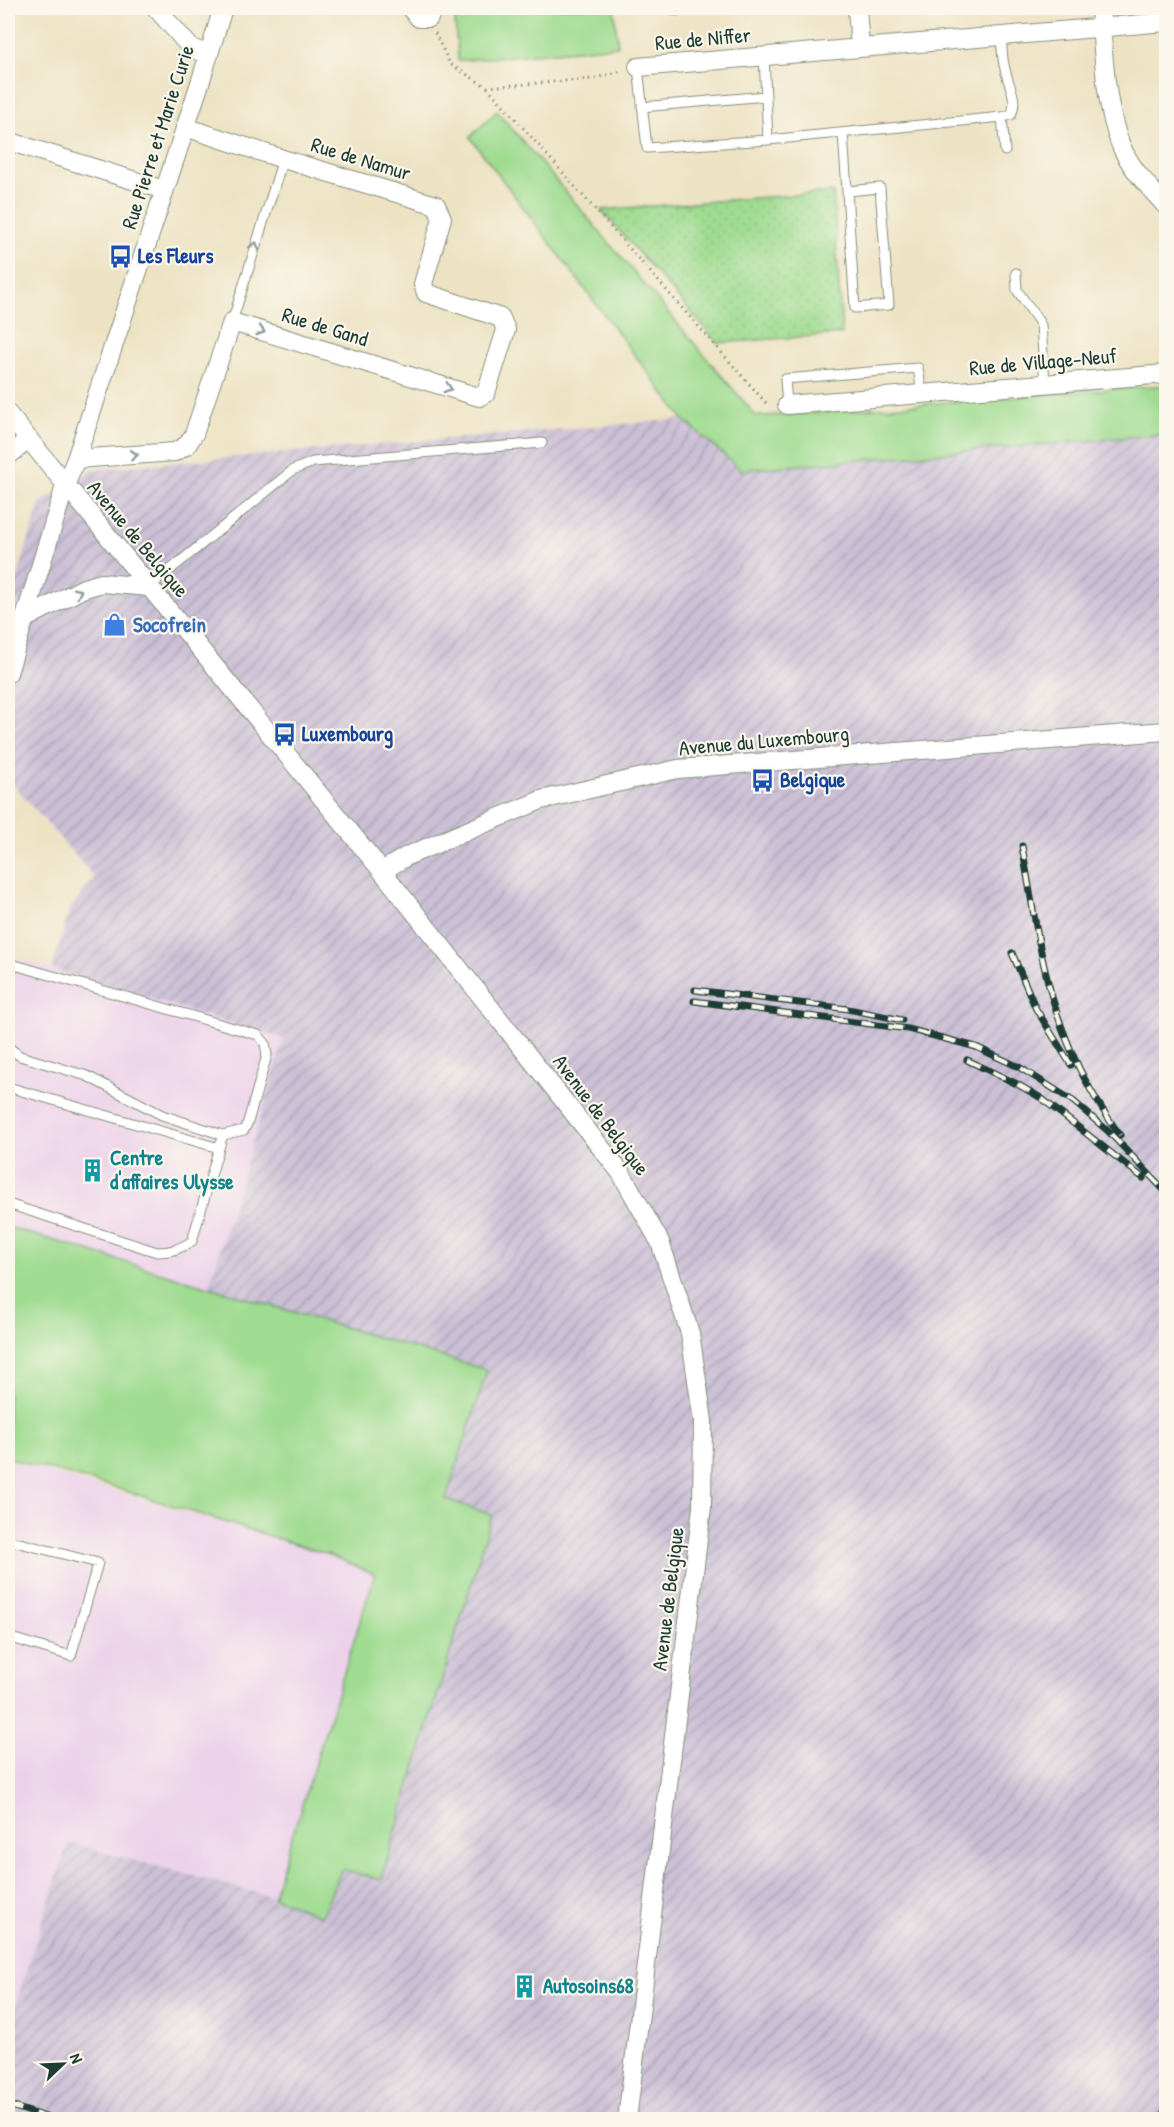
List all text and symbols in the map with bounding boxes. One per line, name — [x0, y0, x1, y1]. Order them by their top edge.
street label: Rue de Niffer — [654, 20, 752, 57]
street label: Rue Pierre et Marie Curie — [114, 41, 201, 233]
street label: Rue de Namur — [308, 130, 414, 187]
place label: Les Fleurs — [138, 241, 213, 270]
one-way arrow — [248, 242, 260, 252]
bus stop icon: Les Fleurs — [107, 243, 133, 269]
street label: Rue de Gand — [279, 300, 372, 353]
one-way arrow — [255, 324, 266, 336]
street label: Rue de Village-Neuf — [968, 341, 1118, 382]
one-way arrow — [442, 381, 453, 393]
one-way arrow — [130, 448, 139, 461]
street label: Avenue de Belgique — [81, 474, 196, 603]
one-way arrow — [71, 587, 82, 599]
place label: Socofrein — [133, 610, 206, 639]
shop icon: Socofrein — [102, 612, 128, 638]
place label: Luxembourg — [302, 719, 393, 749]
street label: Avenue du Luxembourg — [678, 719, 850, 762]
bus stop icon: Luxembourg — [271, 721, 297, 747]
place label: Belgique — [780, 765, 846, 795]
bus stop icon: Belgique — [749, 767, 775, 793]
street label: Avenue de Belgique — [546, 1048, 656, 1181]
place label: Centre d'affaires Ulysse — [110, 1143, 234, 1197]
building icon: Centre d'affaires Ulysse — [79, 1157, 105, 1183]
street label: Avenue de Belgique — [644, 1525, 691, 1672]
place label: Autosoins68 — [543, 1971, 634, 2000]
building icon: Autosoins68 — [512, 1973, 538, 1999]
north arrow — [33, 2034, 93, 2094]
text: N — [65, 2050, 89, 2067]

